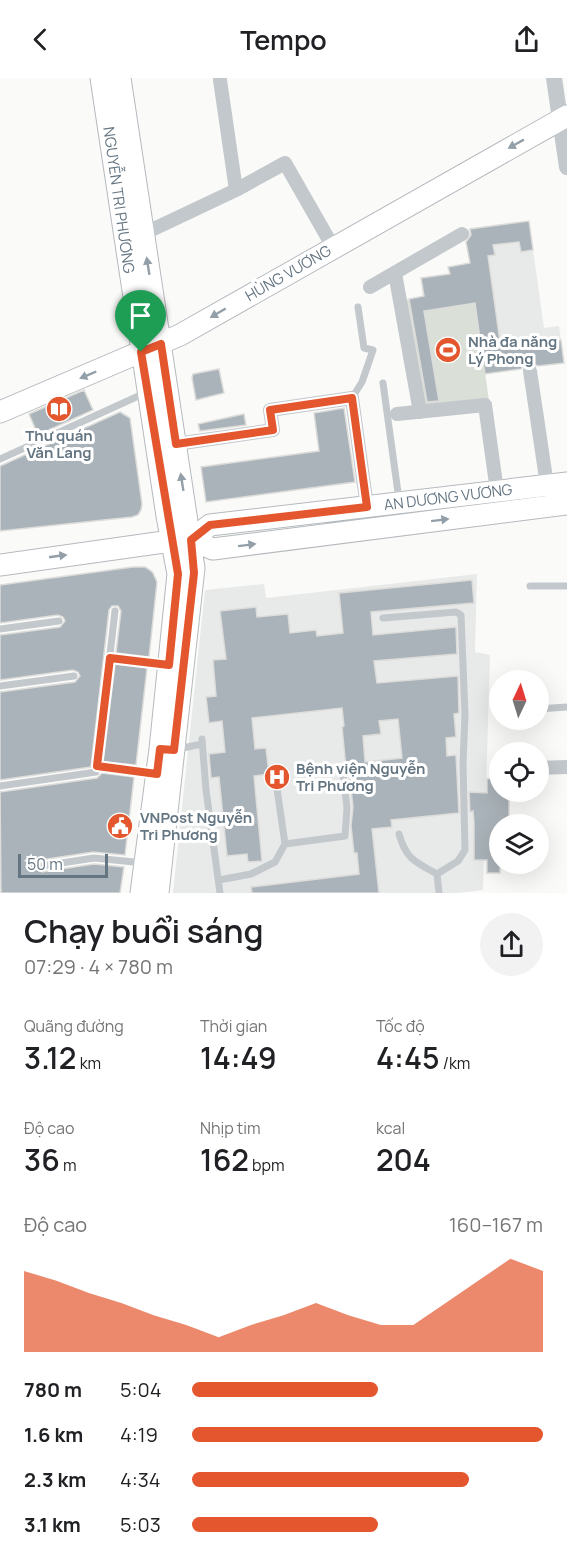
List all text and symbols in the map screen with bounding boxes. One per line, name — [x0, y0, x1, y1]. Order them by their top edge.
text: Tempo — [240, 21, 327, 58]
icon: back — [24, 23, 57, 56]
icon: share — [510, 23, 543, 56]
street label: NGUYỄN TRI PHƯƠNG — [98, 125, 140, 275]
one-way arrow — [507, 139, 524, 149]
street label: HÙNG VƯƠNG — [241, 240, 335, 306]
one-way arrow — [143, 256, 152, 275]
pin — [115, 290, 166, 352]
icon: arrive — [124, 299, 157, 332]
one-way arrow — [210, 307, 226, 318]
place label: Nhà đa năng Lý Phong — [468, 331, 557, 369]
sports icon: Nhà đa năng Lý Phong — [433, 335, 463, 365]
one-way arrow — [78, 370, 96, 380]
library icon: Thư quán Văn Lang — [44, 394, 74, 424]
place label: Thư quán Văn Lang — [25, 425, 93, 463]
one-way arrow — [177, 472, 186, 491]
street label: AN DƯƠNG VƯƠNG — [383, 479, 514, 515]
one-way arrow — [431, 516, 450, 525]
one-way arrow — [238, 540, 257, 550]
one-way arrow — [49, 552, 68, 561]
north arrow — [489, 670, 549, 730]
map controls — [489, 670, 549, 874]
button: locate — [489, 742, 549, 802]
place label: Bệnh viện Nguyễn Tri Phương — [296, 758, 425, 796]
hospital icon: Bệnh viện Nguyễn Tri Phương — [262, 762, 292, 792]
place label: VNPost Nguyễn Tri Phương — [140, 807, 252, 845]
public building icon: VNPost Nguyễn Tri Phương — [105, 811, 135, 841]
button: layers — [489, 814, 549, 874]
scale bar — [18, 851, 108, 878]
text: 50 m — [27, 853, 63, 875]
text: Chạy buổi sáng — [24, 908, 264, 953]
button: share — [480, 913, 543, 976]
text: 07:29 · 4 × 780 m — [24, 953, 173, 980]
text: Quãng đường — [24, 1015, 124, 1037]
text: Thời gian — [200, 1015, 267, 1037]
text: Tốc độ — [376, 1015, 425, 1037]
text: 3.12 — [24, 1037, 76, 1078]
text: 14:49 — [200, 1037, 277, 1078]
text: 4:45 — [376, 1037, 440, 1078]
text: km — [76, 1052, 101, 1074]
text: /km — [440, 1052, 470, 1074]
text: Độ cao — [24, 1117, 74, 1139]
text: Nhịp tim — [200, 1117, 261, 1139]
text: kcal — [376, 1117, 405, 1139]
text: 36 — [24, 1139, 60, 1180]
text: 162 — [200, 1139, 249, 1180]
text: 204 — [376, 1139, 431, 1180]
text: m — [60, 1154, 77, 1176]
text: bpm — [249, 1154, 285, 1176]
text: Độ cao — [24, 1211, 87, 1238]
text: 160–167 m — [449, 1211, 543, 1238]
text: 780 m — [24, 1376, 82, 1403]
text: 5:04 — [120, 1376, 162, 1403]
text: 1.6 km — [24, 1421, 83, 1448]
text: 4:19 — [120, 1421, 158, 1448]
text: 2.3 km — [24, 1466, 86, 1493]
text: 4:34 — [120, 1466, 161, 1493]
text: 3.1 km — [24, 1511, 81, 1538]
text: 5:03 — [120, 1511, 161, 1538]

